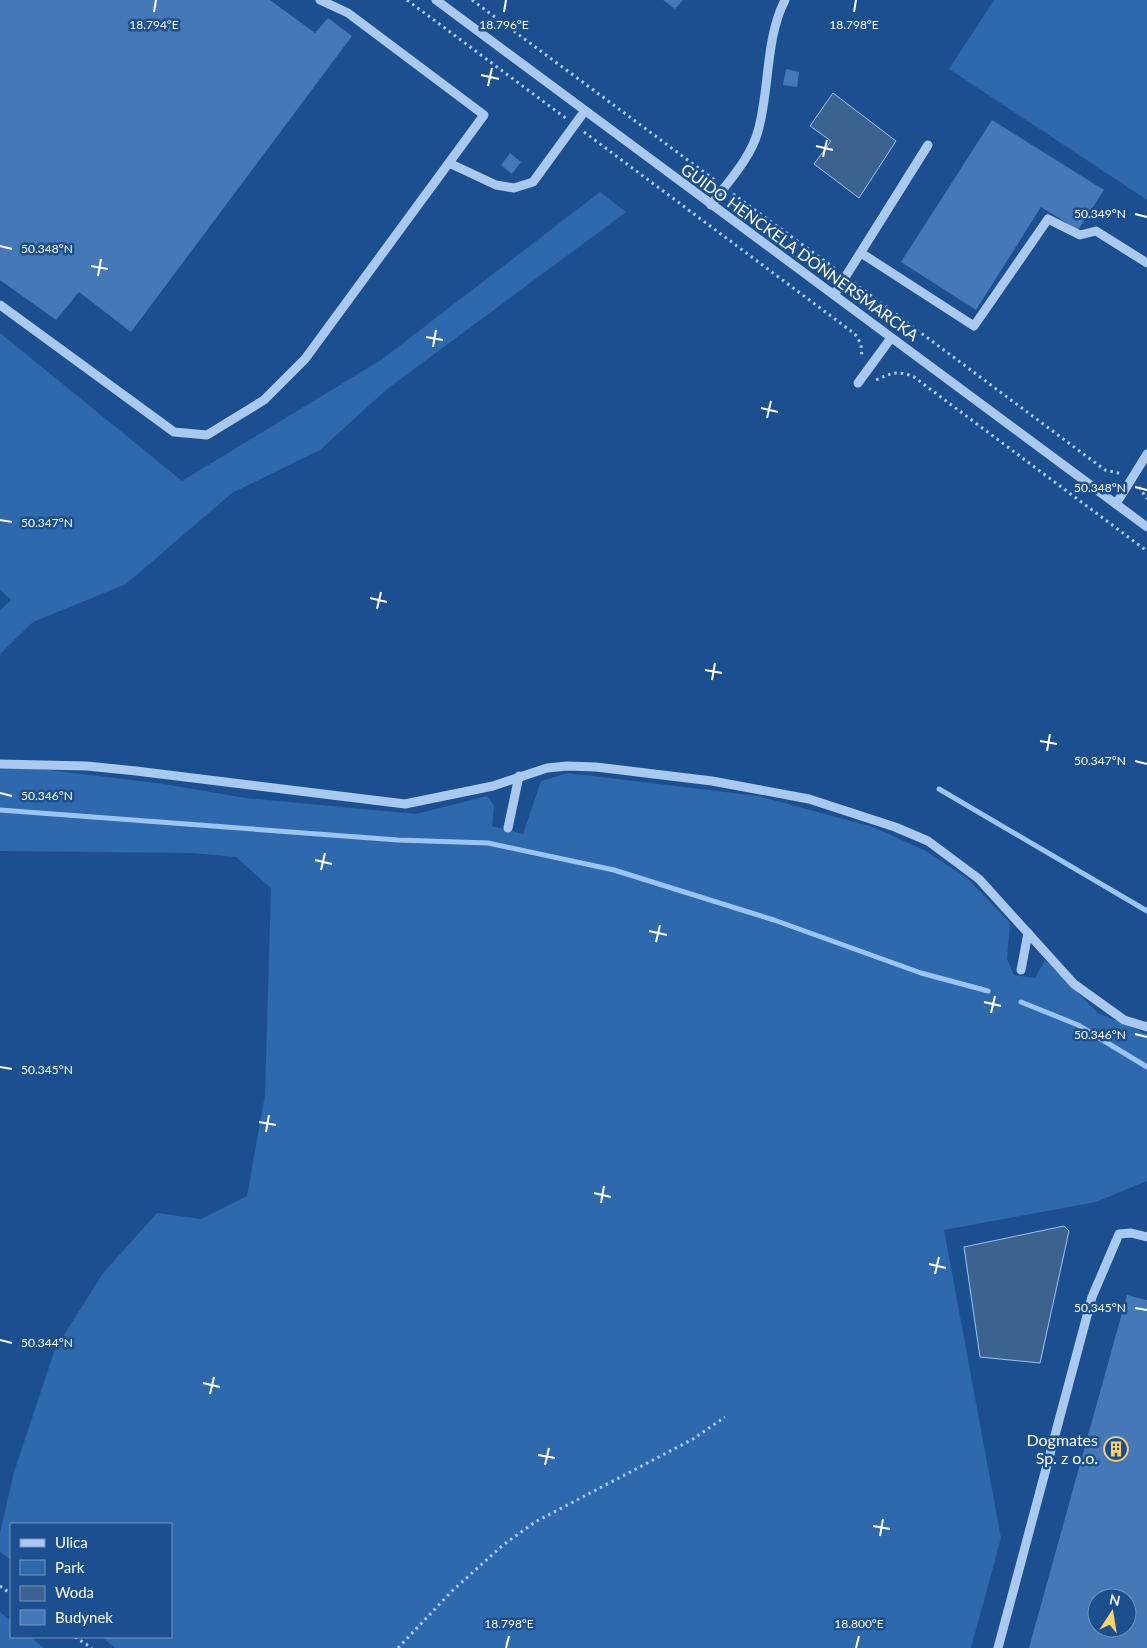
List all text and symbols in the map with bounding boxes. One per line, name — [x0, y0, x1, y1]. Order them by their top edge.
text: 18.794°E — [129, 17, 179, 32]
text: 18.796°E — [479, 17, 529, 32]
text: 18.798°E — [829, 17, 879, 32]
street label: GUIDO HENCKELA DONNERSMARCKA — [678, 159, 923, 344]
text: 50.349°N — [1074, 206, 1126, 221]
text: 50.348°N — [21, 241, 73, 256]
text: 50.348°N — [1074, 480, 1126, 495]
text: 50.347°N — [21, 515, 73, 530]
text: 50.347°N — [1074, 753, 1126, 768]
text: 50.346°N — [21, 788, 73, 803]
text: 50.346°N — [1074, 1027, 1126, 1042]
text: 50.345°N — [21, 1062, 73, 1077]
text: 50.345°N — [1074, 1300, 1126, 1315]
text: 50.344°N — [21, 1335, 73, 1350]
place label: Dogmates Sp. z o.o. — [1027, 1430, 1098, 1467]
building icon: Dogmates Sp. z o.o. — [1103, 1436, 1129, 1462]
legend — [10, 1523, 172, 1638]
text: Ulica — [55, 1533, 88, 1551]
text: Park — [55, 1558, 85, 1576]
text: Woda — [55, 1583, 94, 1601]
north arrow — [1087, 1588, 1137, 1638]
text: N — [1108, 1590, 1122, 1609]
text: Budynek — [55, 1608, 113, 1626]
text: 18.798°E — [484, 1616, 534, 1631]
text: 18.800°E — [834, 1616, 884, 1631]

